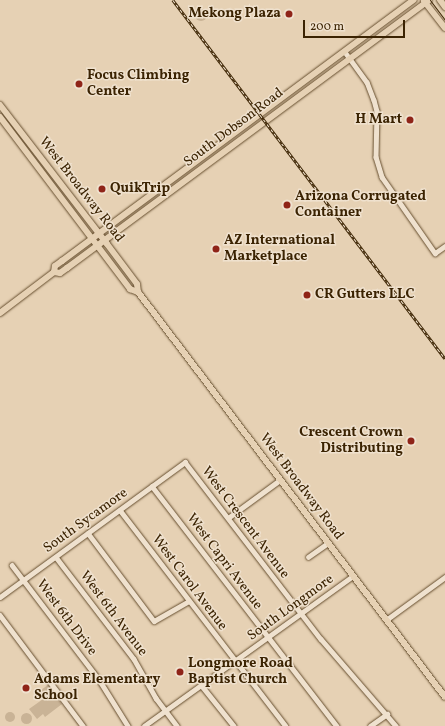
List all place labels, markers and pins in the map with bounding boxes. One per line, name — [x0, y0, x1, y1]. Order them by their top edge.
place label: Mekong Plaza — [189, 6, 281, 22]
marker: Mekong Plaza — [284, 9, 294, 19]
place label: Focus Climbing Center — [87, 68, 189, 100]
marker: Focus Climbing Center — [74, 79, 84, 89]
place label: H Mart — [355, 112, 402, 128]
marker: H Mart — [405, 115, 415, 125]
place label: QuikTrip — [110, 181, 170, 197]
marker: QuikTrip — [97, 184, 107, 194]
place label: Arizona Corrugated Container — [295, 189, 426, 222]
marker: Arizona Corrugated Container — [282, 200, 292, 210]
place label: AZ International Marketplace — [224, 233, 335, 266]
marker: AZ International Marketplace — [211, 244, 221, 254]
place label: CR Gutters LLC — [315, 287, 414, 303]
marker: CR Gutters LLC — [302, 290, 312, 300]
place label: Crescent Crown Distributing — [299, 425, 403, 458]
marker: Crescent Crown Distributing — [406, 436, 416, 446]
place label: Longmore Road Baptist Church — [188, 656, 293, 688]
marker: Longmore Road Baptist Church — [175, 667, 185, 677]
place label: Adams Elementary School — [34, 672, 160, 704]
marker: Adams Elementary School — [21, 683, 31, 693]

